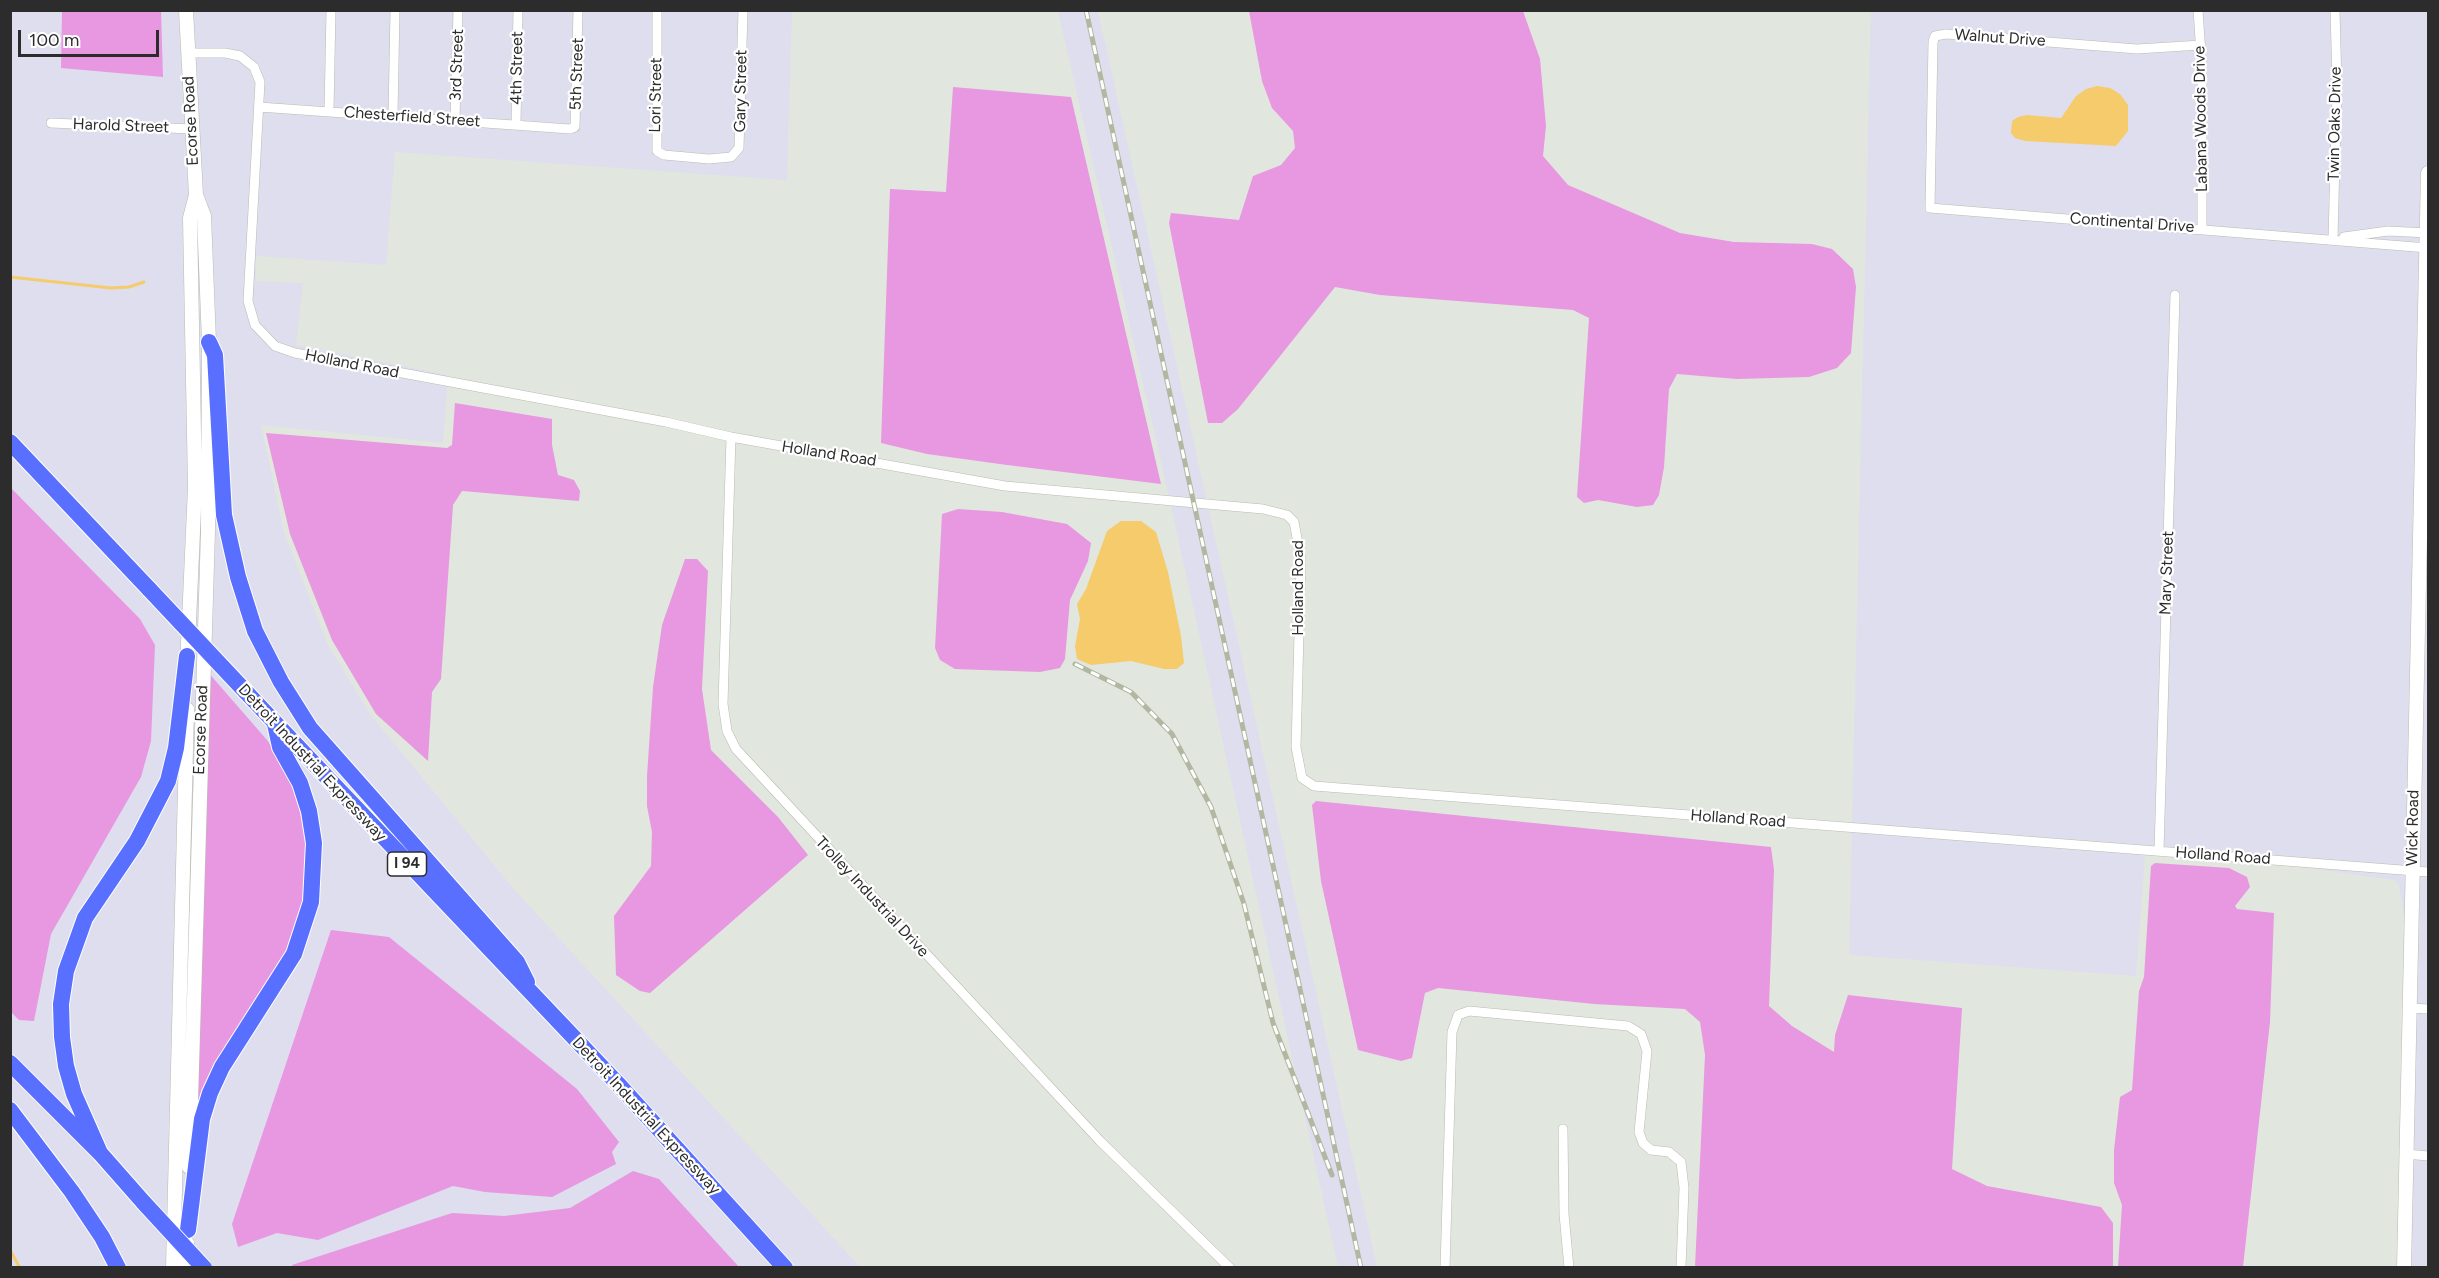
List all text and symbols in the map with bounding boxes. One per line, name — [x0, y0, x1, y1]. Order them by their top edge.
scale bar — [21, 18, 162, 56]
street label: Walnut Drive — [1954, 25, 2046, 51]
text: 100 m — [29, 29, 79, 51]
street label: 3rd Street — [446, 29, 468, 101]
street label: 4th Street — [507, 31, 527, 105]
street label: 5th Street — [566, 37, 588, 111]
street label: Labana Woods Drive — [2190, 46, 2212, 192]
street label: Gary Street — [731, 49, 751, 133]
street label: Lori Street — [646, 57, 666, 133]
street label: Twin Oaks Drive — [2324, 67, 2346, 181]
street label: Ecorse Road — [179, 76, 203, 166]
street label: Chesterfield Street — [343, 103, 481, 131]
street label: Harold Street — [72, 115, 170, 137]
street label: Continental Drive — [2069, 209, 2195, 237]
street label: Holland Road — [303, 345, 401, 383]
street label: Holland Road — [780, 437, 878, 471]
street label: Mary Street — [2156, 531, 2178, 615]
street label: Holland Road — [1288, 540, 1308, 636]
street label: Detroit Industrial Expressway — [234, 680, 390, 846]
street label: Ecorse Road — [190, 685, 212, 775]
street label: Wick Road — [2403, 790, 2423, 866]
street label: Holland Road — [1690, 806, 1786, 832]
street label: Trolley Industrial Drive — [811, 833, 933, 961]
street label: Holland Road — [2175, 843, 2271, 869]
road number: I 94 — [388, 852, 426, 876]
street label: Detroit Industrial Expressway — [568, 1033, 724, 1199]

